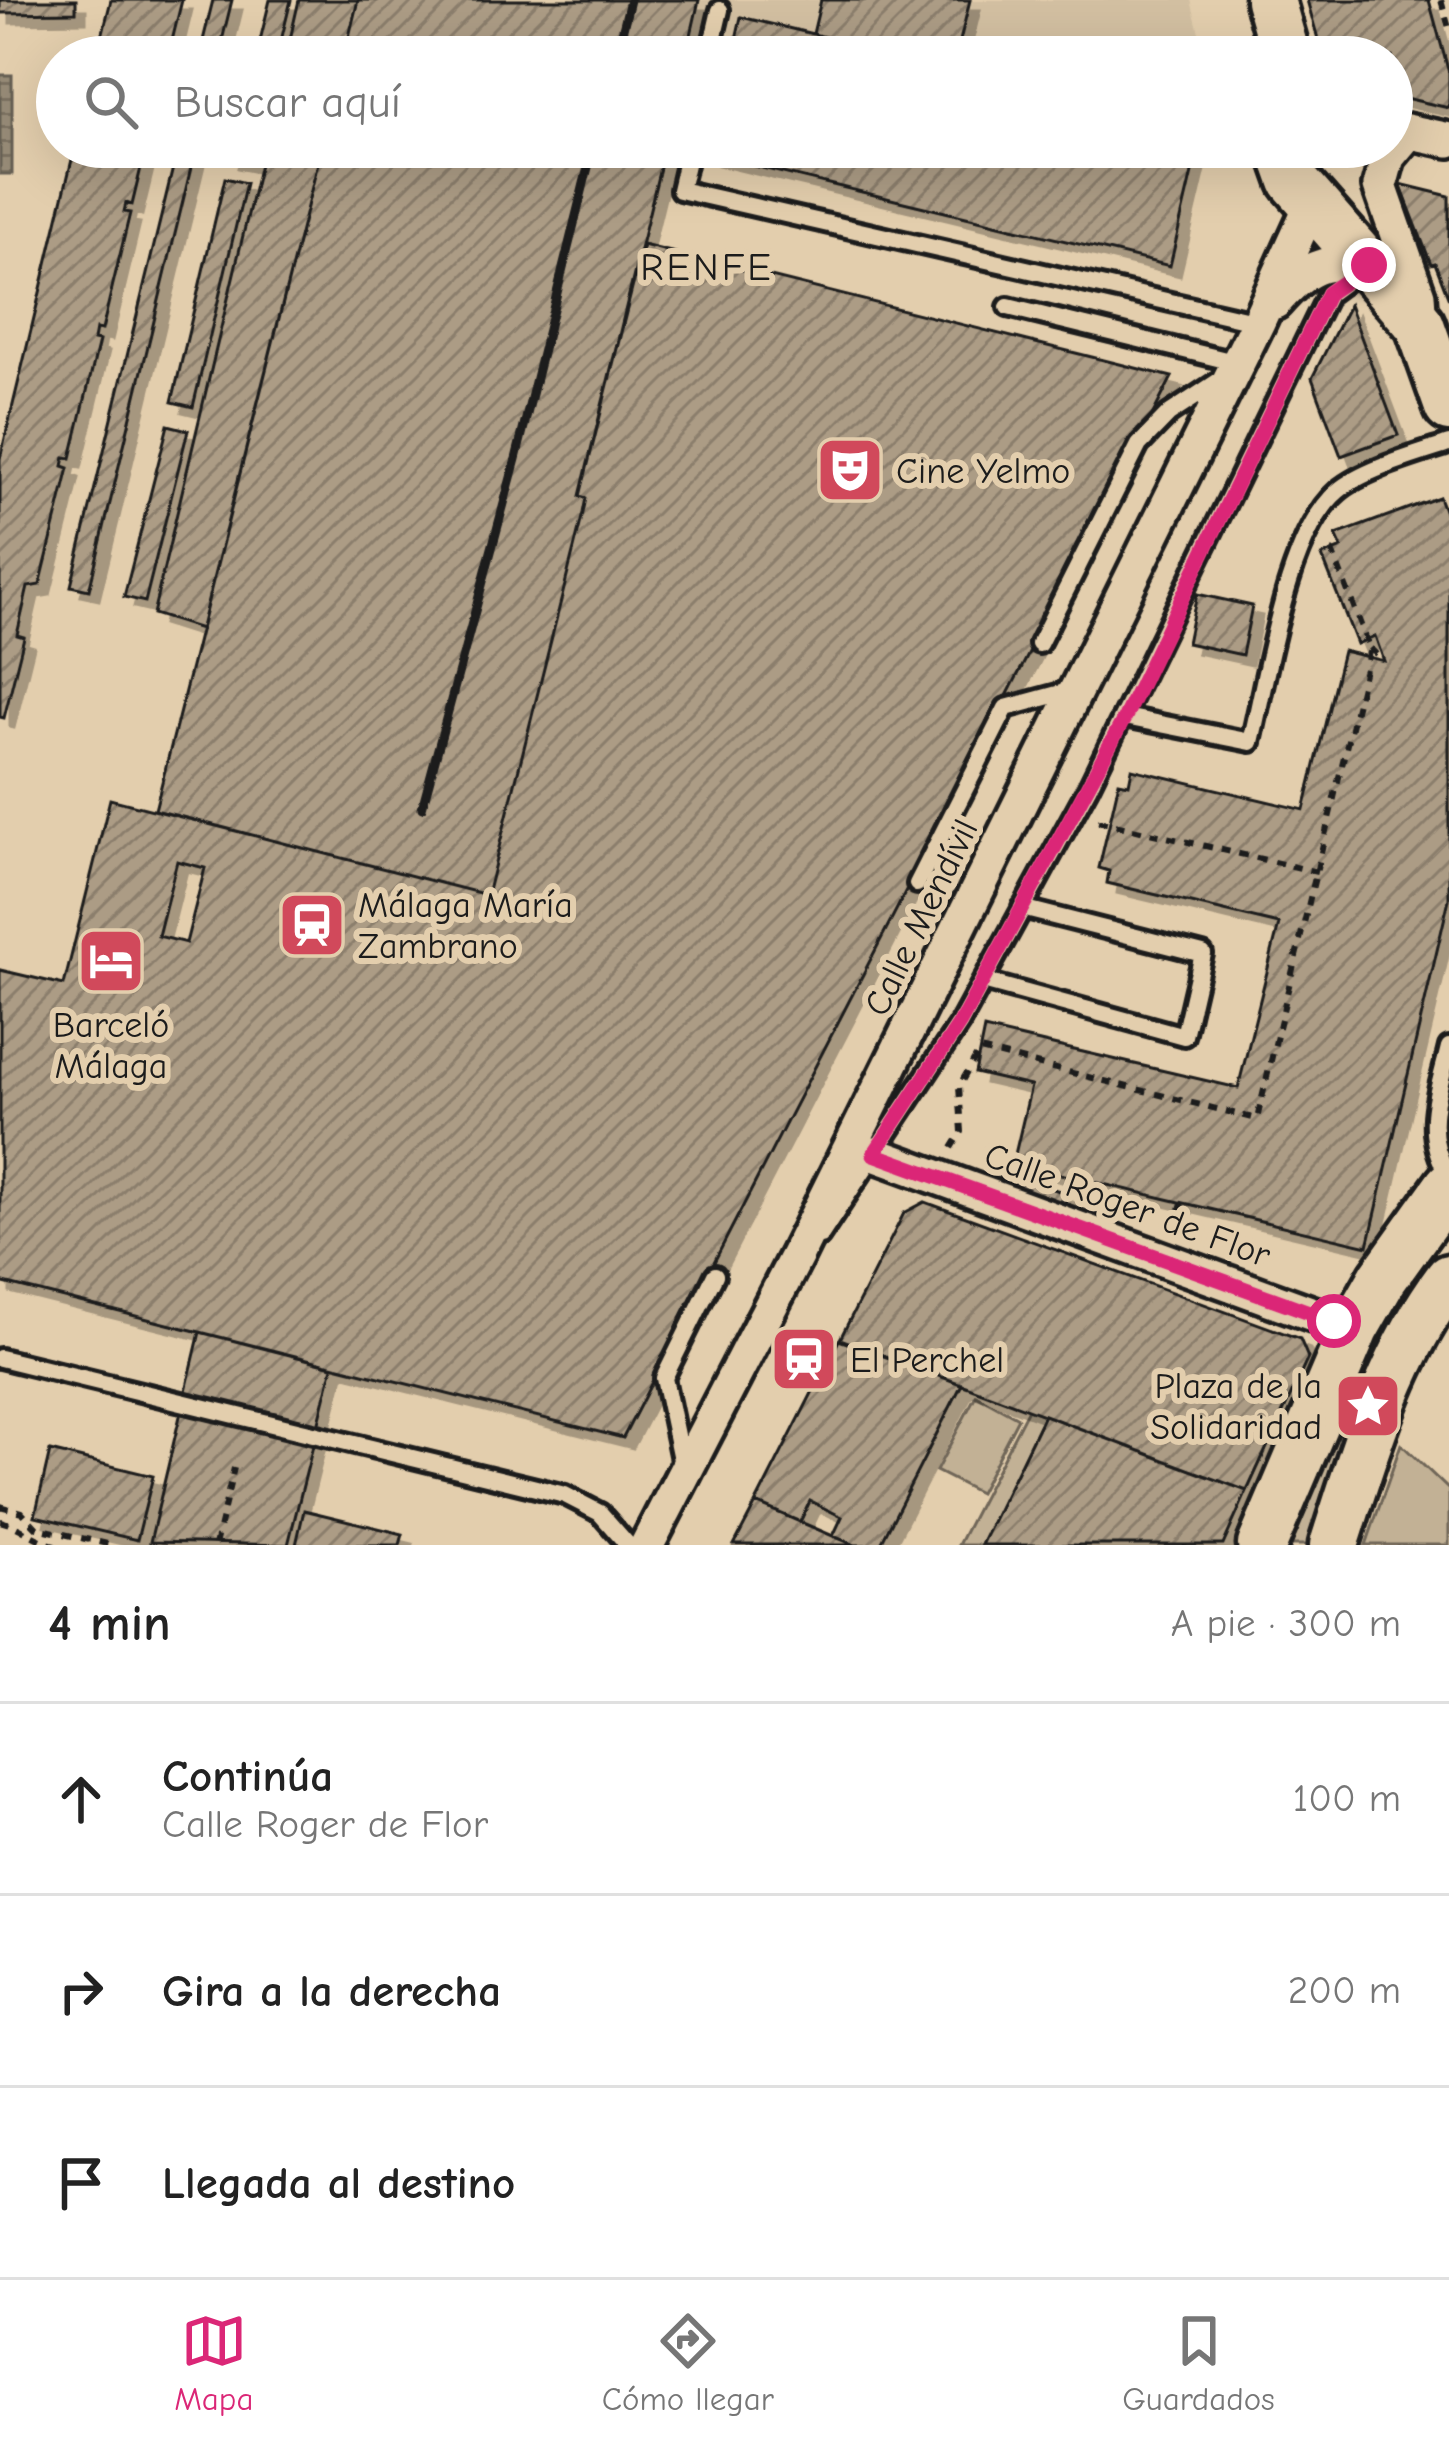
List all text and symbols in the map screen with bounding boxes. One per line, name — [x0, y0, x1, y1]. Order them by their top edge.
search box — [36, 36, 1413, 168]
icon: search — [78, 69, 144, 135]
text: Buscar aquí — [174, 76, 401, 128]
route end — [1342, 238, 1396, 292]
district label: RENFE — [640, 245, 774, 290]
theatre icon: Cine Yelmo — [815, 435, 885, 505]
place label: Cine Yelmo — [896, 451, 1070, 492]
street label: Calle Mendívil — [856, 813, 986, 1022]
place label: Málaga María Zambrano — [358, 885, 573, 967]
station icon: Málaga María Zambrano — [277, 890, 347, 960]
hotel icon: Barceló Málaga — [76, 926, 146, 996]
place label: Barceló Málaga — [53, 1005, 169, 1087]
street label: Calle Roger de Flor — [979, 1135, 1277, 1276]
route start — [1307, 1294, 1361, 1348]
station icon: El Perchel — [769, 1324, 839, 1394]
place label: El Perchel — [850, 1340, 1004, 1381]
place label: Plaza de la Solidaridad — [1150, 1366, 1322, 1448]
place icon: Plaza de la Solidaridad — [1333, 1371, 1403, 1441]
text: 4 min — [48, 1594, 171, 1653]
text: A pie · 300 m — [1171, 1601, 1401, 1646]
text: Continúa — [162, 1750, 333, 1802]
icon: ahead — [48, 1766, 114, 1832]
text: 100 m — [1293, 1776, 1401, 1821]
text: Calle Roger de Flor — [162, 1802, 488, 1847]
icon: right — [48, 1958, 114, 2024]
text: Gira a la derecha — [162, 1965, 501, 2017]
text: 200 m — [1288, 1968, 1401, 2013]
icon: arrive — [48, 2150, 114, 2216]
text: Llegada al destino — [162, 2157, 515, 2209]
tab: Mapa — [174, 2308, 253, 2418]
tab: Cómo llegar — [602, 2308, 774, 2418]
tab: Guardados — [1122, 2308, 1275, 2418]

